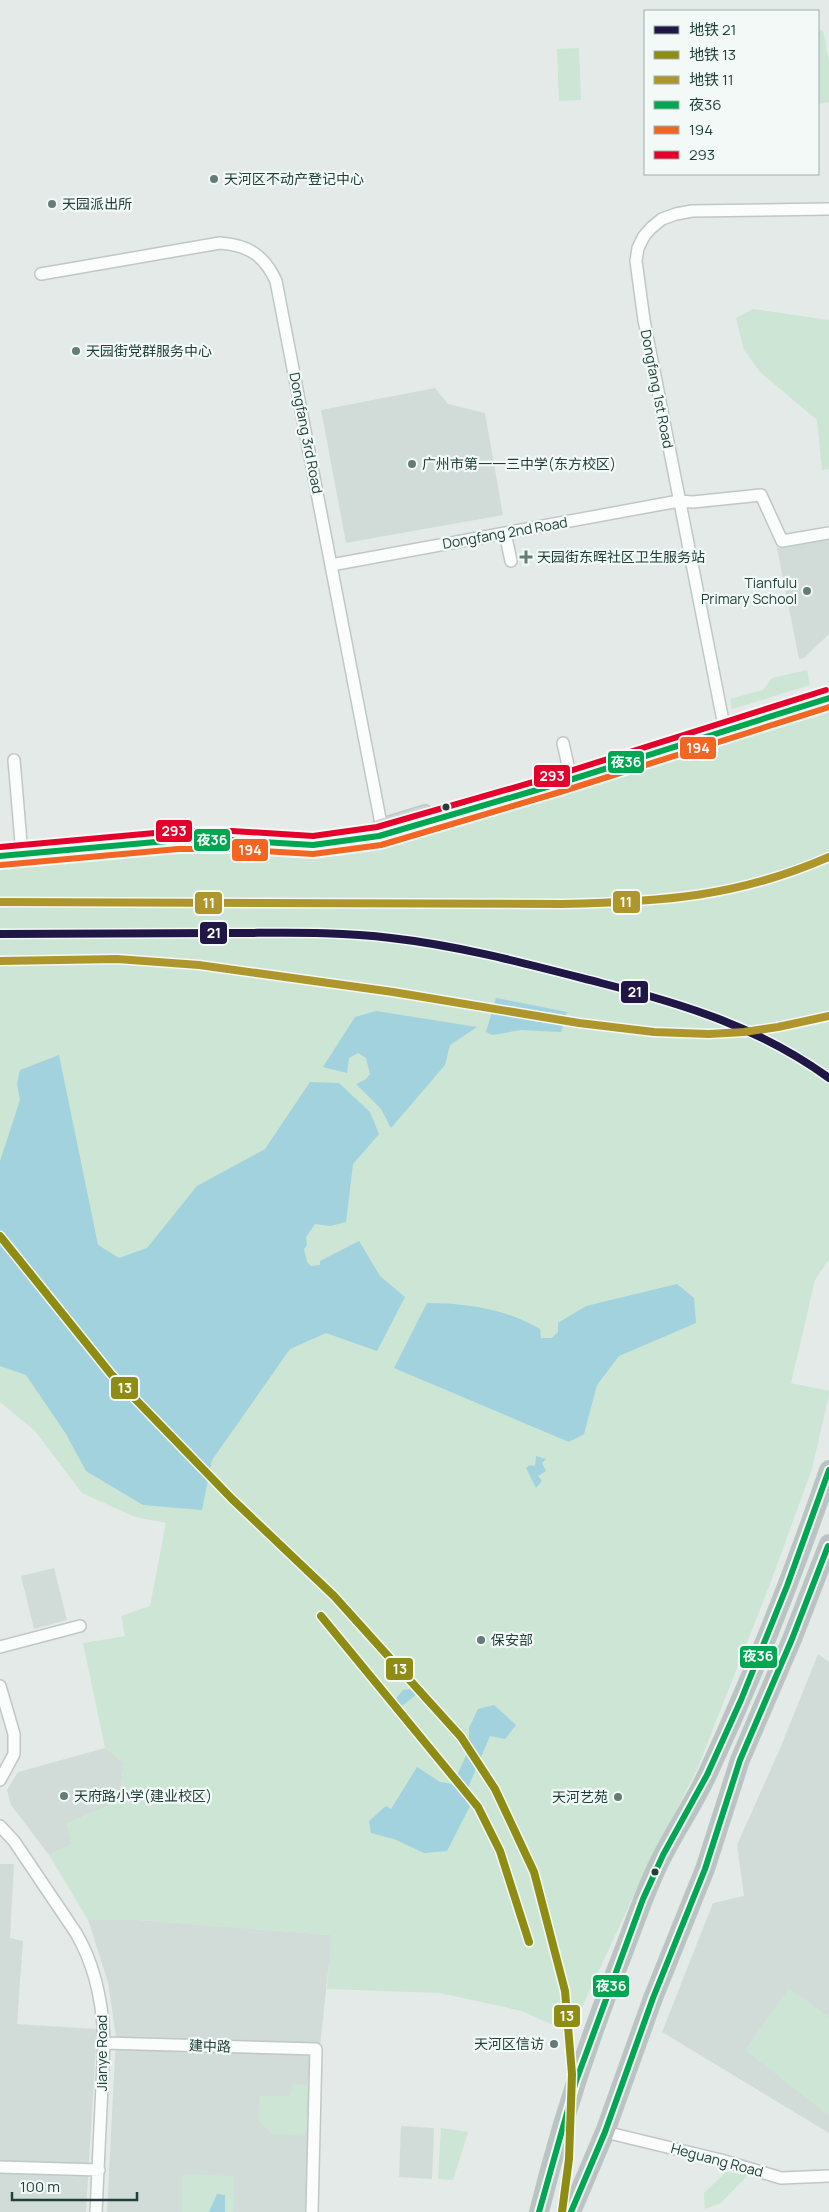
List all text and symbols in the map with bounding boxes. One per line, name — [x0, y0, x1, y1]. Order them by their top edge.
legend — [644, 10, 819, 175]
text: 地铁 21 — [689, 19, 736, 40]
text: 地铁 13 — [689, 44, 736, 65]
text: 地铁 11 — [689, 69, 734, 90]
text: 夜36 — [689, 94, 722, 115]
text: 194 — [689, 119, 713, 140]
text: 293 — [689, 144, 715, 165]
place label: 天河区不动产登记中心 — [224, 169, 364, 188]
marker: 天河区不动产登记中心 — [208, 173, 220, 185]
place label: 天园派出所 — [62, 194, 132, 213]
marker: 天园派出所 — [46, 198, 58, 210]
street label: Dongfang 1st Road — [637, 328, 678, 450]
place label: 天园街党群服务中心 — [86, 341, 212, 360]
marker: 天园街党群服务中心 — [70, 345, 82, 357]
street label: Dongfang 3rd Road — [285, 371, 328, 495]
place label: 广州市第一一三中学(东方校区) — [422, 454, 616, 473]
marker: 广州市第一一三中学(东方校区) — [406, 458, 418, 470]
street label: Dongfang 2nd Road — [441, 512, 569, 553]
place label: 天园街东晖社区卫生服务站 — [537, 547, 705, 566]
marker: 天园街东晖社区卫生服务站 — [519, 550, 533, 564]
place label: Tianfulu Primary School — [701, 573, 797, 608]
marker: Tianfulu Primary School — [801, 585, 813, 597]
line badge: 194 — [679, 736, 717, 760]
text: 194 — [686, 738, 710, 757]
line badge: 夜36 — [607, 750, 645, 774]
text: 夜36 — [611, 752, 641, 771]
line badge: 293 — [533, 764, 571, 788]
text: 293 — [539, 766, 565, 785]
unlabelled marker — [441, 802, 451, 812]
line badge: 293 — [155, 819, 193, 843]
text: 293 — [161, 821, 187, 840]
line badge: 夜36 — [193, 828, 231, 852]
text: 夜36 — [197, 830, 227, 849]
line badge: 194 — [231, 838, 269, 862]
text: 194 — [238, 840, 262, 859]
line badge: 11 — [612, 890, 641, 914]
line badge: 11 — [194, 891, 223, 915]
text: 11 — [620, 892, 632, 911]
text: 11 — [203, 893, 215, 912]
line badge: 21 — [199, 921, 228, 945]
text: 21 — [207, 923, 221, 942]
line badge: 21 — [620, 980, 649, 1004]
text: 21 — [628, 982, 642, 1001]
line badge: 13 — [110, 1376, 139, 1400]
text: 13 — [118, 1378, 132, 1397]
place label: 保安部 — [491, 1630, 533, 1649]
marker: 保安部 — [475, 1634, 487, 1646]
line badge: 夜36 — [739, 1645, 778, 1669]
text: 夜36 — [743, 1646, 773, 1665]
line badge: 13 — [385, 1657, 414, 1681]
text: 13 — [393, 1659, 407, 1678]
place label: 天府路小学(建业校区) — [74, 1786, 212, 1805]
place label: 天河艺苑 — [552, 1787, 608, 1806]
marker: 天府路小学(建业校区) — [58, 1790, 70, 1802]
marker: 天河艺苑 — [612, 1791, 624, 1803]
unlabelled marker — [650, 1867, 660, 1877]
line badge: 夜36 — [592, 1974, 630, 1998]
text: 夜36 — [596, 1976, 626, 1995]
line badge: 13 — [553, 2004, 581, 2028]
text: 13 — [560, 2006, 574, 2025]
street label: Jianye Road — [92, 2015, 111, 2091]
place label: 天河区信访 — [474, 2034, 544, 2053]
street label: 建中路 — [189, 2035, 231, 2056]
marker: 天河区信访 — [548, 2038, 560, 2050]
street label: Heguang Road — [669, 2138, 765, 2181]
scale bar — [12, 2170, 138, 2202]
text: 100 m — [20, 2176, 60, 2197]

